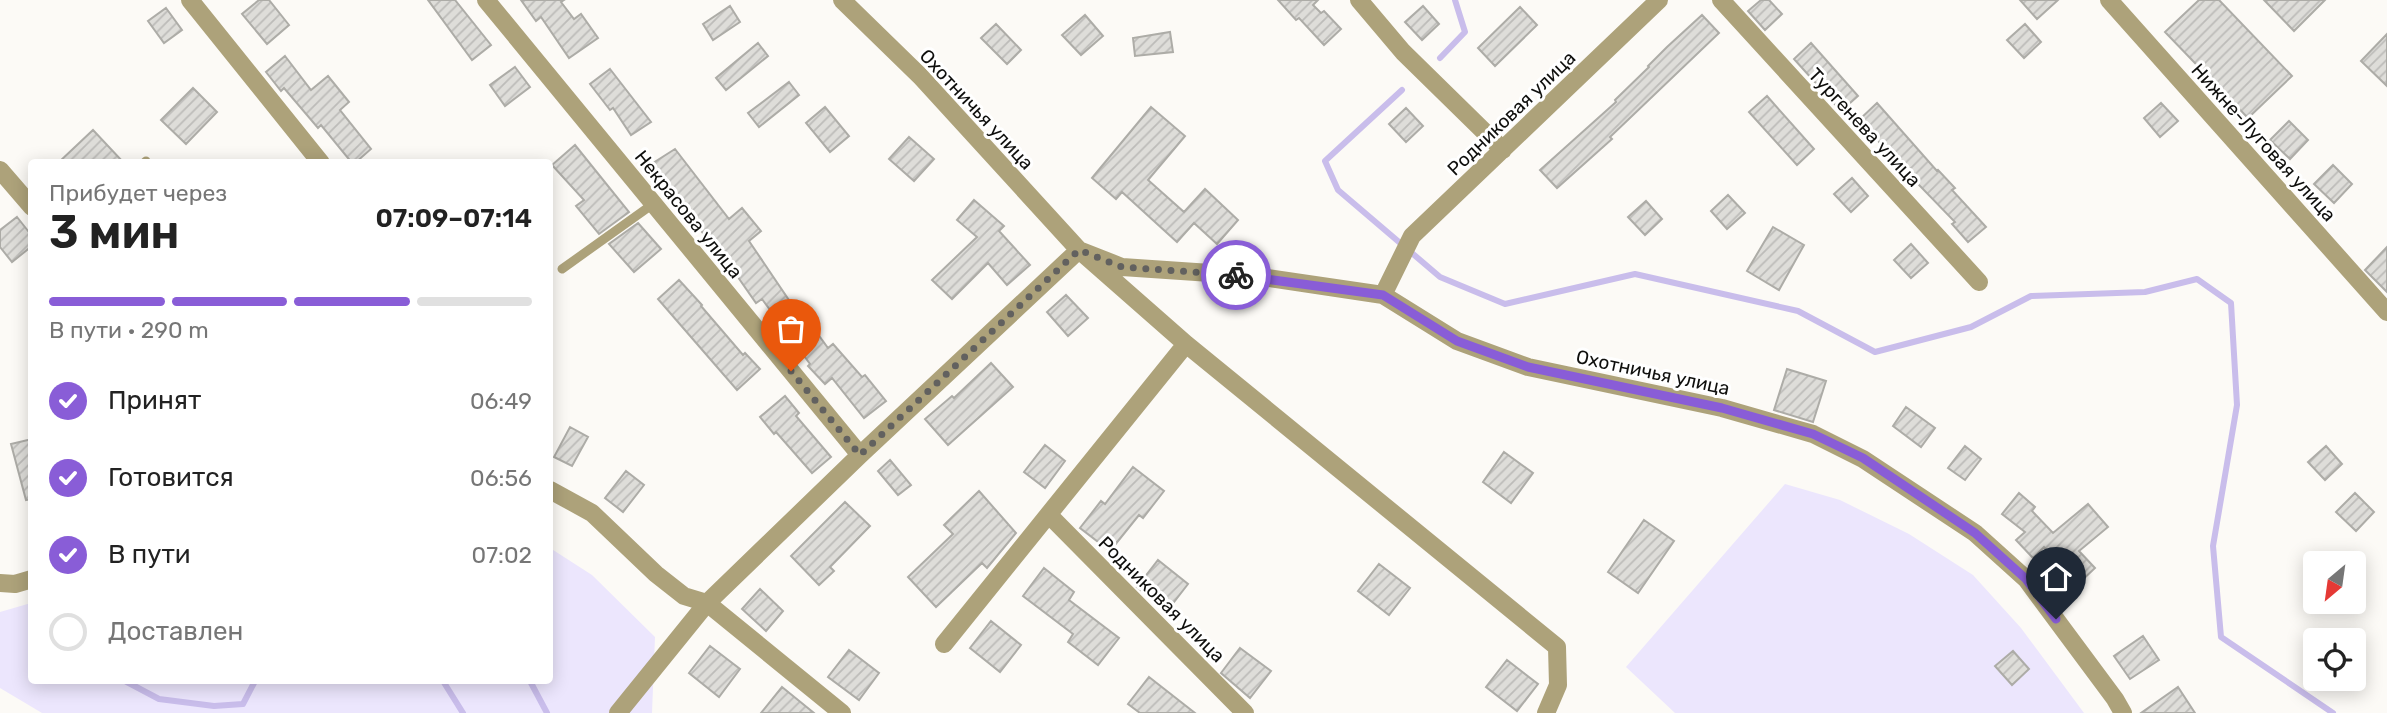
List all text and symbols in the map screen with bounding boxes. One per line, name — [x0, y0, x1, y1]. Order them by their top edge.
street label: Охотничья улица — [915, 44, 1038, 174]
street label: Родниковая улица — [1443, 46, 1580, 180]
street label: Нижне-Луговая улица — [2187, 59, 2341, 226]
street label: Тургенева улица — [1804, 63, 1926, 192]
street label: Некрасова улица — [630, 146, 747, 283]
text: Прибудет через — [49, 179, 227, 207]
text: 07:09–07:14 — [375, 203, 532, 234]
text: 3 мин — [49, 205, 180, 260]
courier — [1201, 240, 1271, 310]
icon: bike — [1217, 256, 1255, 294]
pin — [761, 299, 821, 371]
icon: bag — [772, 310, 810, 348]
text: В пути · 290 m — [49, 316, 209, 344]
street label: Охотничья улица — [1574, 345, 1732, 400]
icon: check — [49, 382, 87, 420]
text: Принят — [108, 385, 201, 416]
text: 06:49 — [470, 387, 532, 415]
icon: check — [49, 459, 87, 497]
text: Готовится — [108, 462, 234, 493]
text: 06:56 — [470, 464, 532, 492]
street label: Родниковая улица — [1094, 531, 1230, 667]
icon: check — [49, 536, 87, 574]
text: В пути — [108, 539, 191, 570]
text: 07:02 — [472, 541, 532, 569]
pin — [2026, 547, 2086, 619]
north arrow — [2303, 551, 2366, 614]
map controls — [2303, 551, 2366, 691]
icon: home — [2037, 558, 2075, 596]
text: Доставлен — [108, 616, 243, 647]
button: locate — [2303, 628, 2366, 691]

